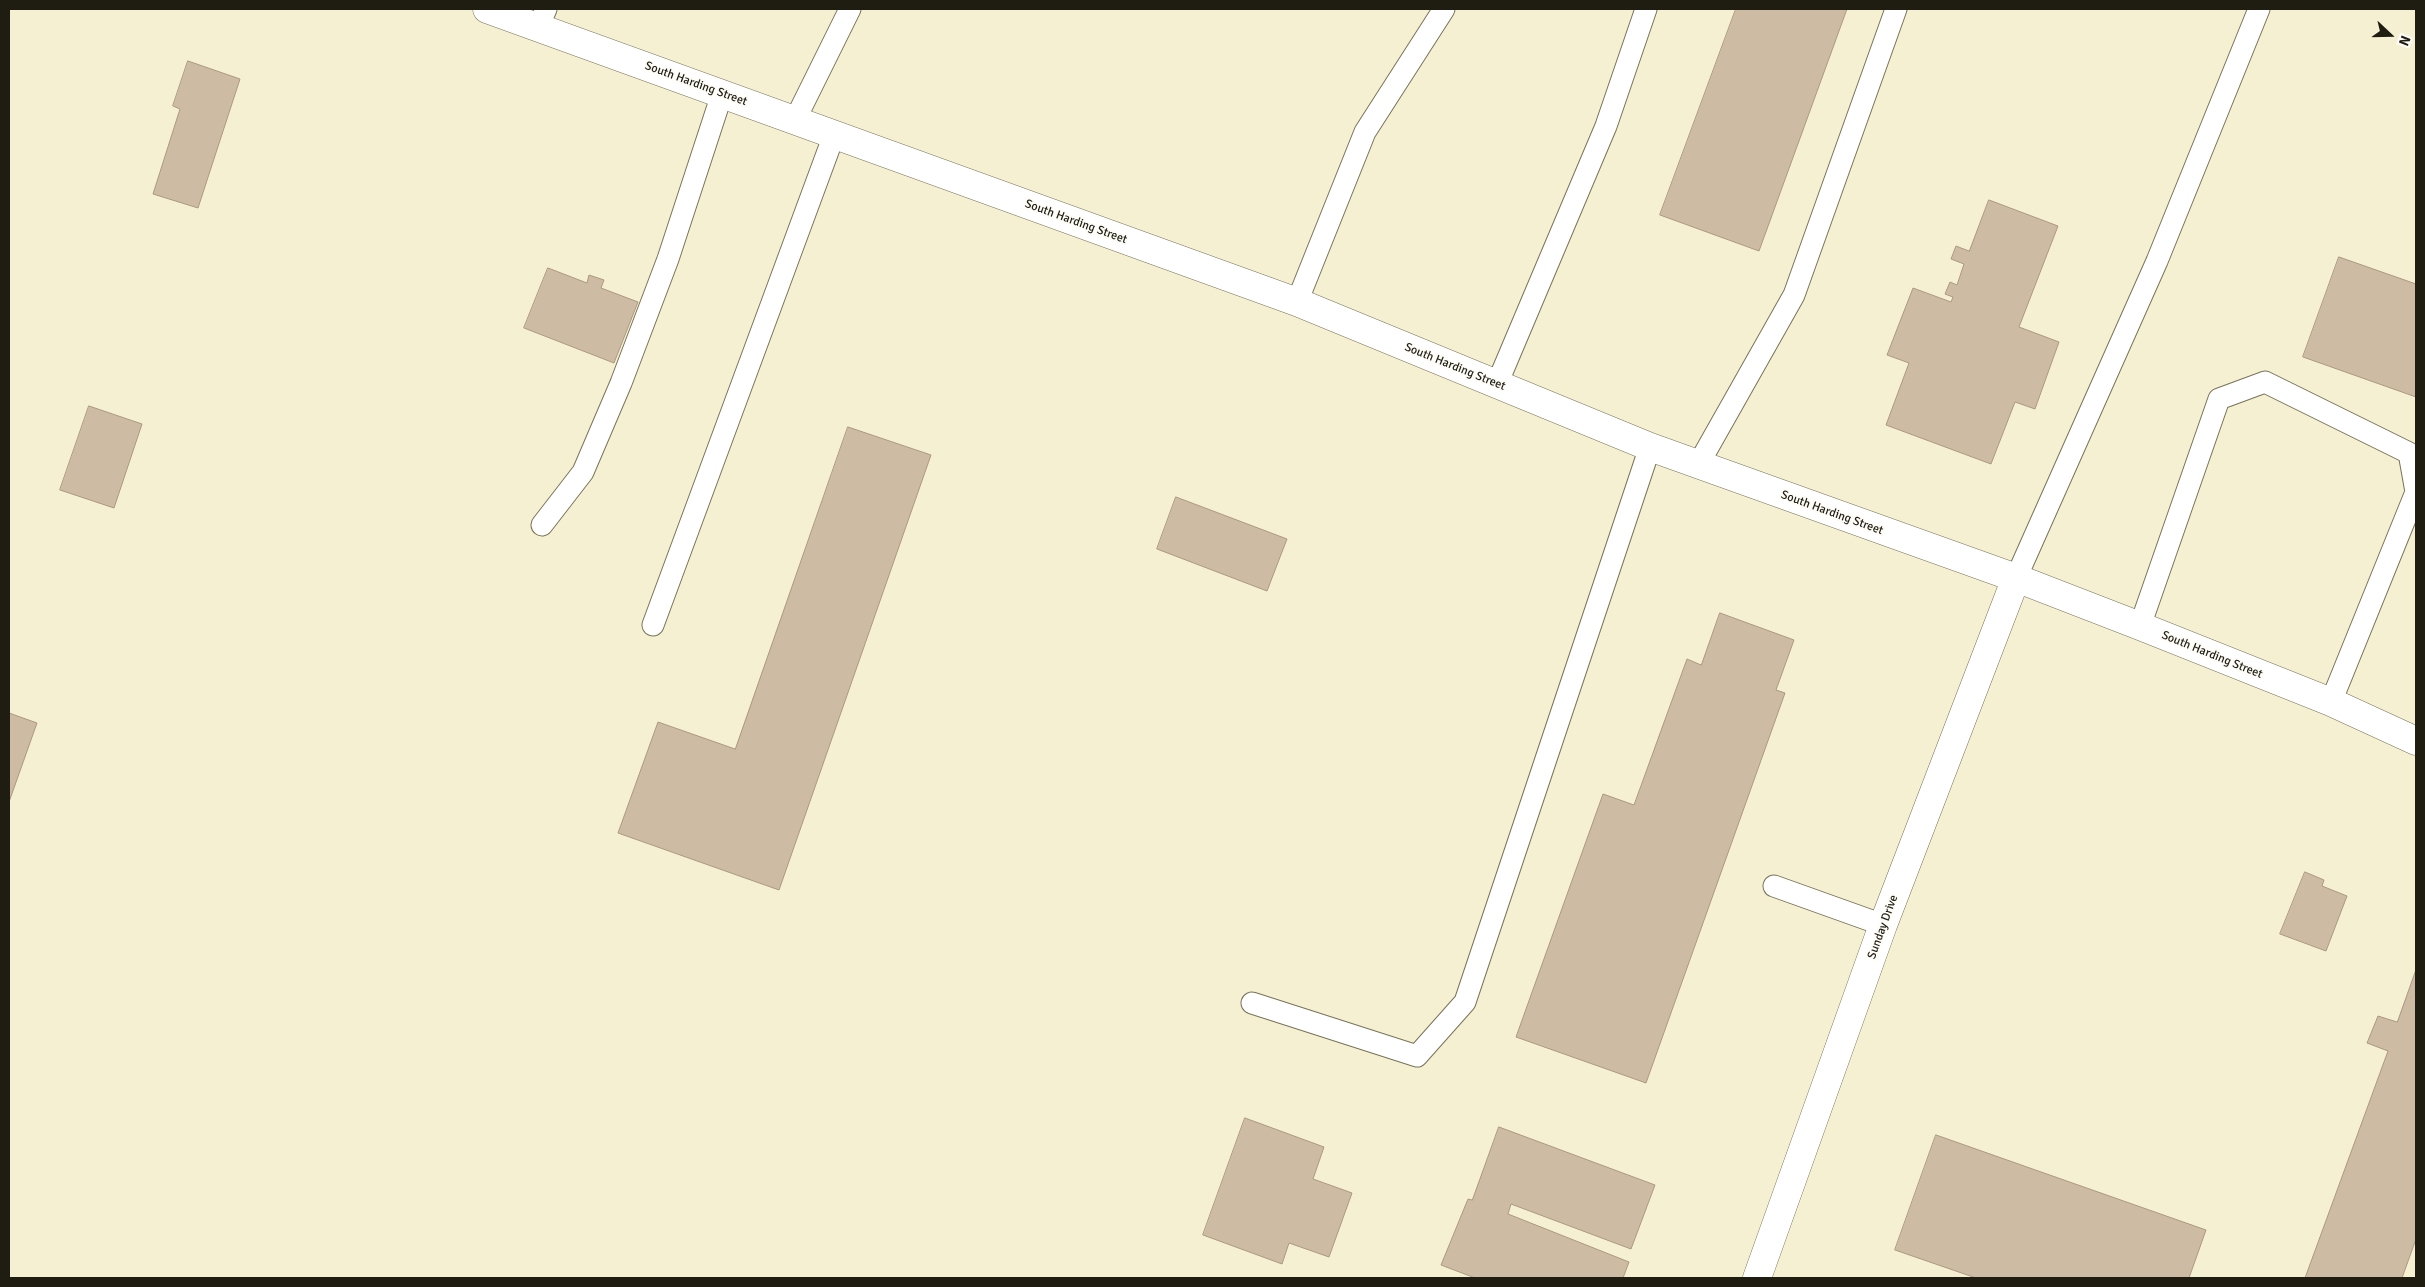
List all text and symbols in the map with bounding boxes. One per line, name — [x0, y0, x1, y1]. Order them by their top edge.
north arrow — [2365, 10, 2415, 60]
text: N — [2395, 33, 2414, 48]
street label: South Harding Street — [643, 59, 749, 109]
street label: South Harding Street — [1023, 197, 1129, 247]
street label: South Harding Street — [1402, 340, 1508, 394]
street label: South Harding Street — [1779, 488, 1885, 538]
street label: South Harding Street — [2159, 628, 2265, 682]
street label: Sunday Drive — [1865, 893, 1901, 961]

